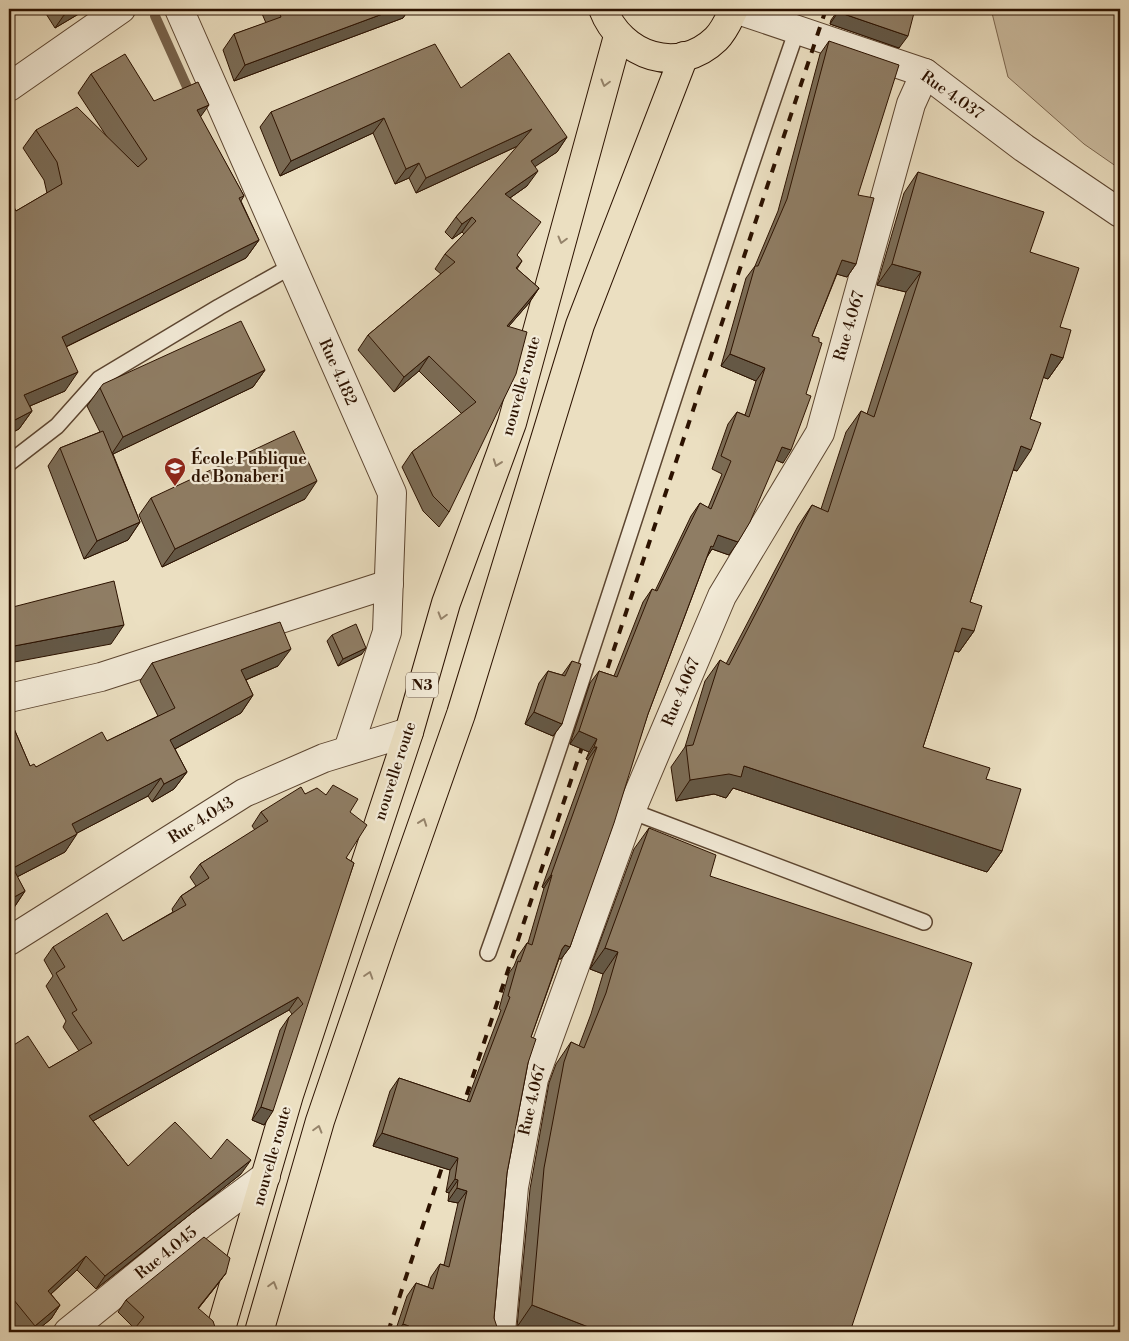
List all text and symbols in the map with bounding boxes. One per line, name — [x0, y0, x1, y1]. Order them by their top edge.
street label: Rue 4.037 — [917, 66, 987, 124]
one-way arrow — [600, 78, 610, 87]
one-way arrow — [557, 235, 567, 243]
street label: Rue 4.067 — [829, 289, 869, 363]
street label: nouvelle route — [497, 334, 545, 438]
street label: Rue 4.182 — [315, 336, 361, 408]
place label: École Publique de Bonaberi — [191, 447, 307, 487]
school or university icon: École Publique de Bonaberi — [163, 456, 187, 487]
one-way arrow — [493, 458, 503, 467]
one-way arrow — [438, 611, 448, 620]
street label: Rue 4.067 — [658, 655, 704, 729]
road number: N3 — [406, 672, 438, 698]
street label: nouvelle route — [370, 719, 420, 823]
street label: Rue 4.043 — [164, 792, 238, 848]
one-way arrow — [417, 818, 427, 827]
one-way arrow — [363, 972, 373, 980]
street label: Rue 4.067 — [514, 1063, 550, 1137]
street label: nouvelle route — [248, 1104, 296, 1208]
one-way arrow — [312, 1125, 323, 1134]
street label: Rue 4.045 — [131, 1222, 201, 1284]
one-way arrow — [267, 1282, 277, 1290]

